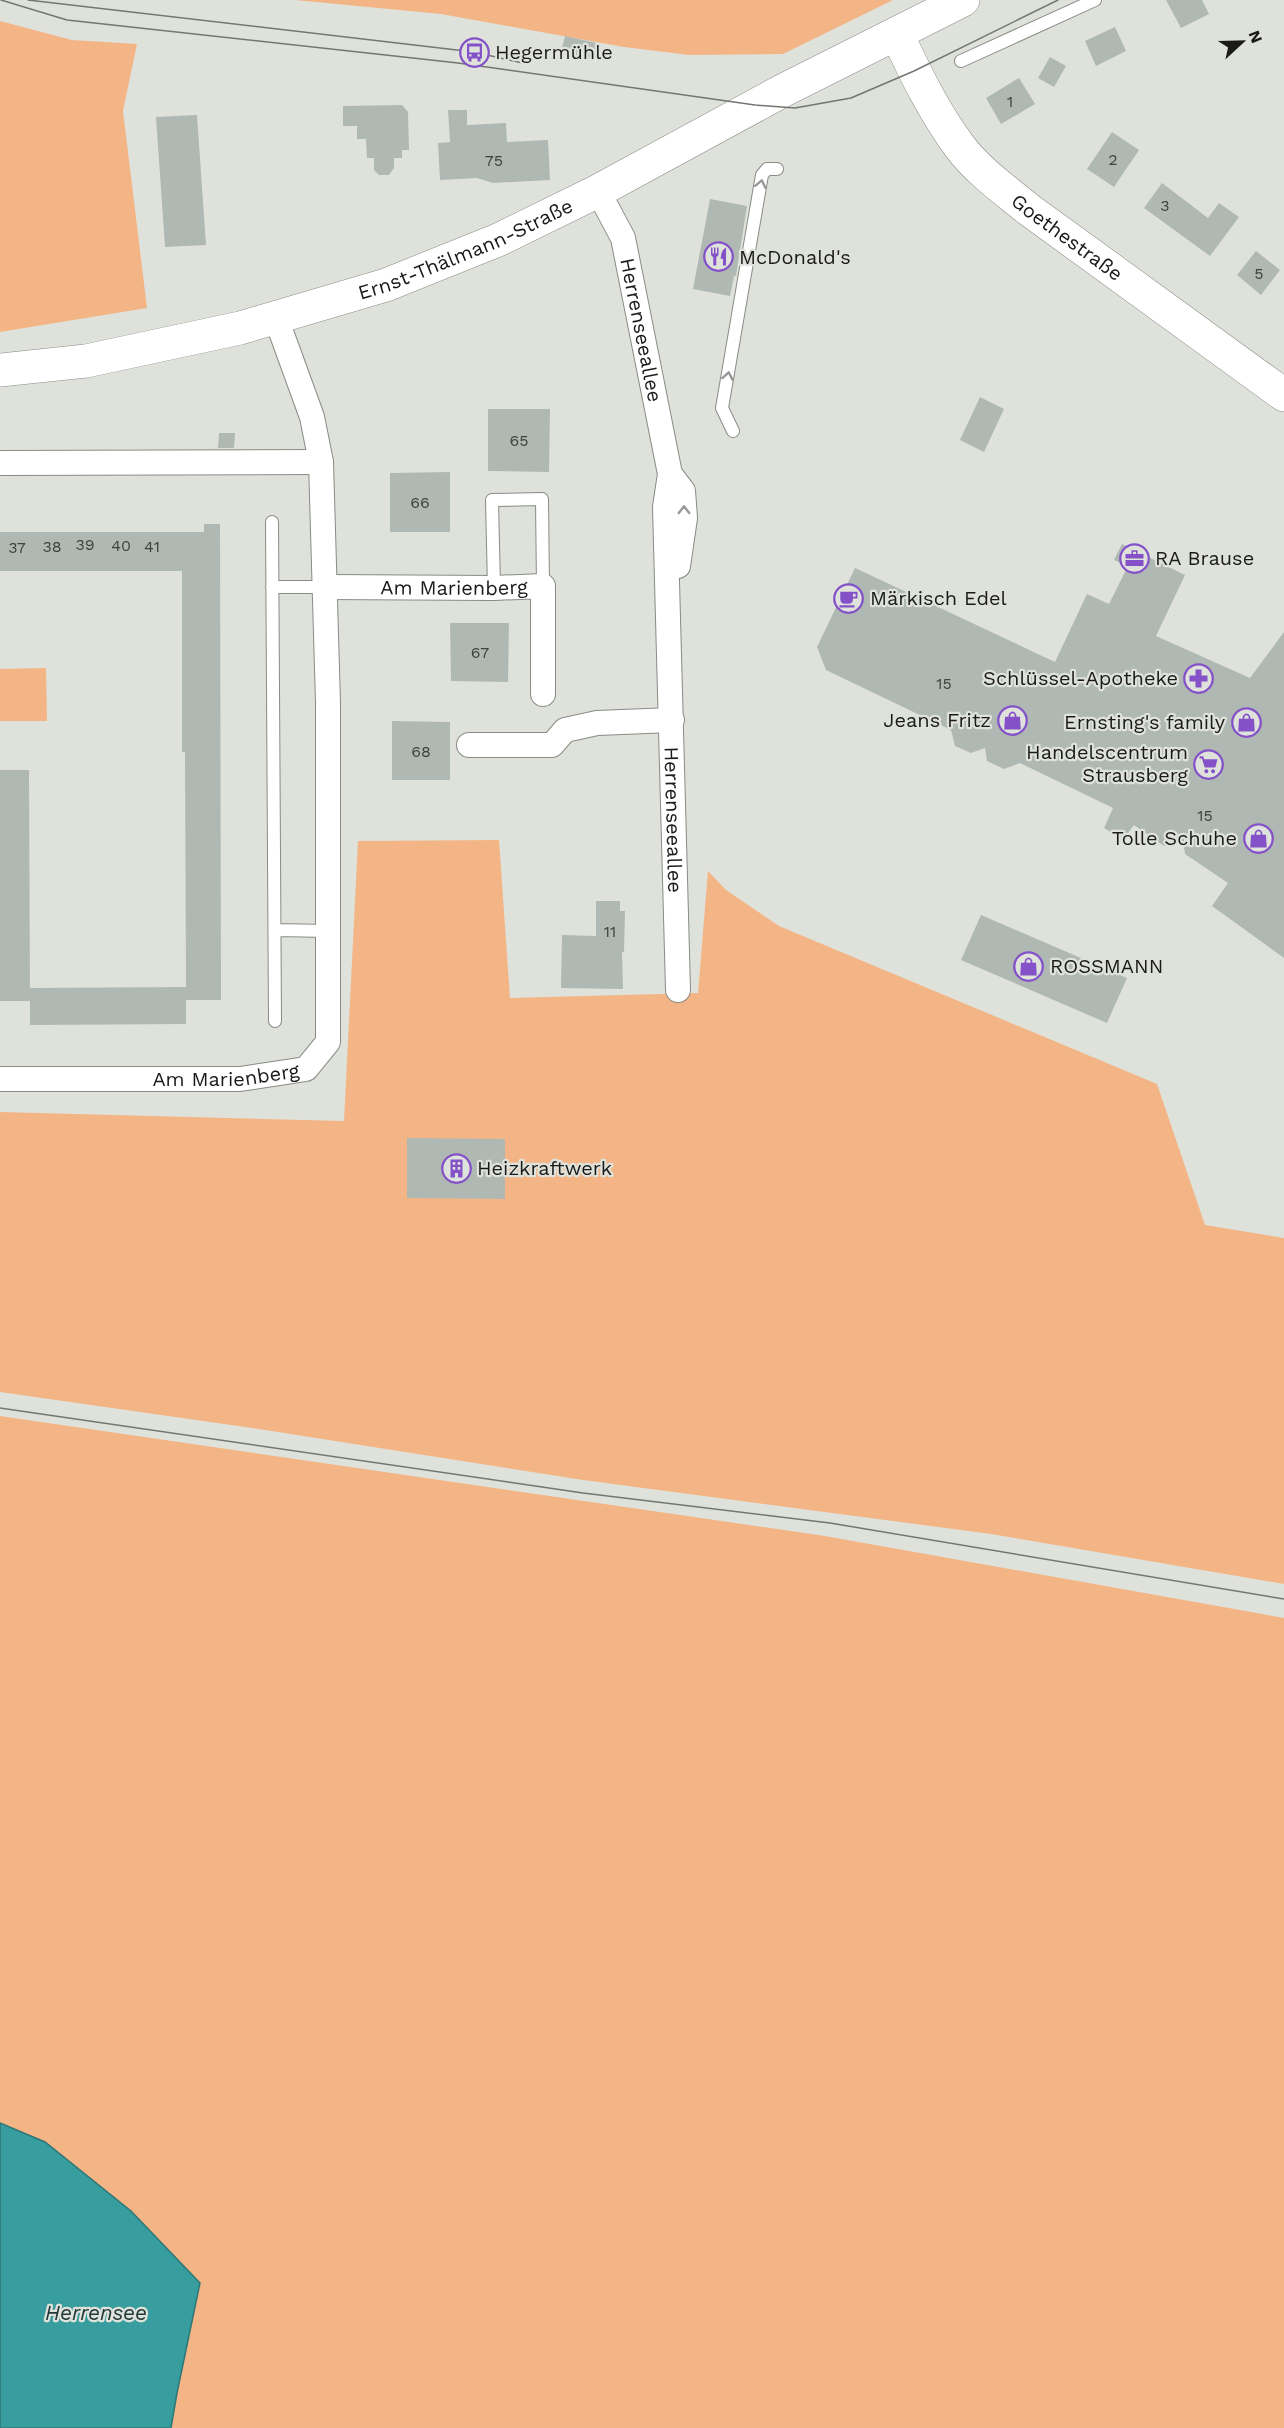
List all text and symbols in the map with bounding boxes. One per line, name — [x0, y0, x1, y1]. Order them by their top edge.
north arrow — [1212, 12, 1272, 72]
text: N — [1244, 28, 1266, 46]
bus stop icon: Hegermühle — [458, 36, 490, 68]
place label: Hegermühle — [495, 40, 613, 64]
house number: 1 — [1007, 92, 1013, 111]
house number: 2 — [1108, 150, 1118, 169]
house number: 75 — [485, 151, 503, 170]
one-way arrow — [754, 179, 767, 189]
street label: Goethestraße — [1007, 189, 1127, 286]
street label: Ernst-Thälmann-Straße — [355, 193, 577, 305]
house number: 3 — [1160, 196, 1170, 215]
restaurant icon: McDonald's — [702, 241, 734, 273]
place label: McDonald's — [739, 245, 851, 269]
street label: Herrenseeallee — [615, 256, 667, 404]
house number: 5 — [1254, 264, 1264, 283]
one-way arrow — [721, 371, 733, 380]
house number: 65 — [509, 431, 529, 450]
house number: 66 — [410, 493, 430, 512]
one-way arrow — [678, 506, 691, 515]
house number: 39 — [75, 535, 95, 554]
house number: 40 — [111, 536, 131, 555]
house number: 38 — [42, 537, 62, 556]
house number: 41 — [144, 537, 160, 556]
house number: 37 — [8, 538, 26, 557]
office icon: RA Brause — [1118, 542, 1150, 574]
place label: RA Brause — [1155, 546, 1254, 570]
street label: Am Marienberg — [380, 575, 528, 600]
cafe icon: Märkisch Edel — [833, 582, 865, 614]
place label: Märkisch Edel — [870, 586, 1007, 610]
house number: 67 — [471, 643, 489, 662]
pharmacy icon: Schlüssel-Apotheke — [1183, 662, 1215, 694]
place label: Schlüssel-Apotheke — [983, 666, 1178, 690]
house number: 15 — [936, 674, 952, 693]
shop icon: Jeans Fritz — [996, 704, 1028, 736]
shop icon: Ernsting's family — [1230, 706, 1262, 738]
place label: Jeans Fritz — [883, 708, 991, 732]
place label: Ernsting's family — [1064, 710, 1226, 734]
place label: Handelscentrum Strausberg — [1026, 740, 1188, 787]
house number: 68 — [411, 742, 431, 761]
street label: Herrenseeallee — [659, 746, 687, 893]
supermarket icon: Handelscentrum Strausberg — [1193, 748, 1225, 780]
house number: 15 — [1197, 806, 1213, 825]
shop icon: Tolle Schuhe — [1242, 822, 1274, 854]
place label: Tolle Schuhe — [1112, 826, 1237, 850]
house number: 11 — [604, 922, 616, 941]
shop icon: ROSSMANN — [1013, 950, 1045, 982]
place label: ROSSMANN — [1050, 954, 1163, 978]
street label: Am Marienberg — [152, 1058, 301, 1091]
building icon: Heizkraftwerk — [440, 1152, 472, 1184]
place label: Heizkraftwerk — [477, 1156, 612, 1180]
water label: Herrensee — [45, 2300, 147, 2325]

